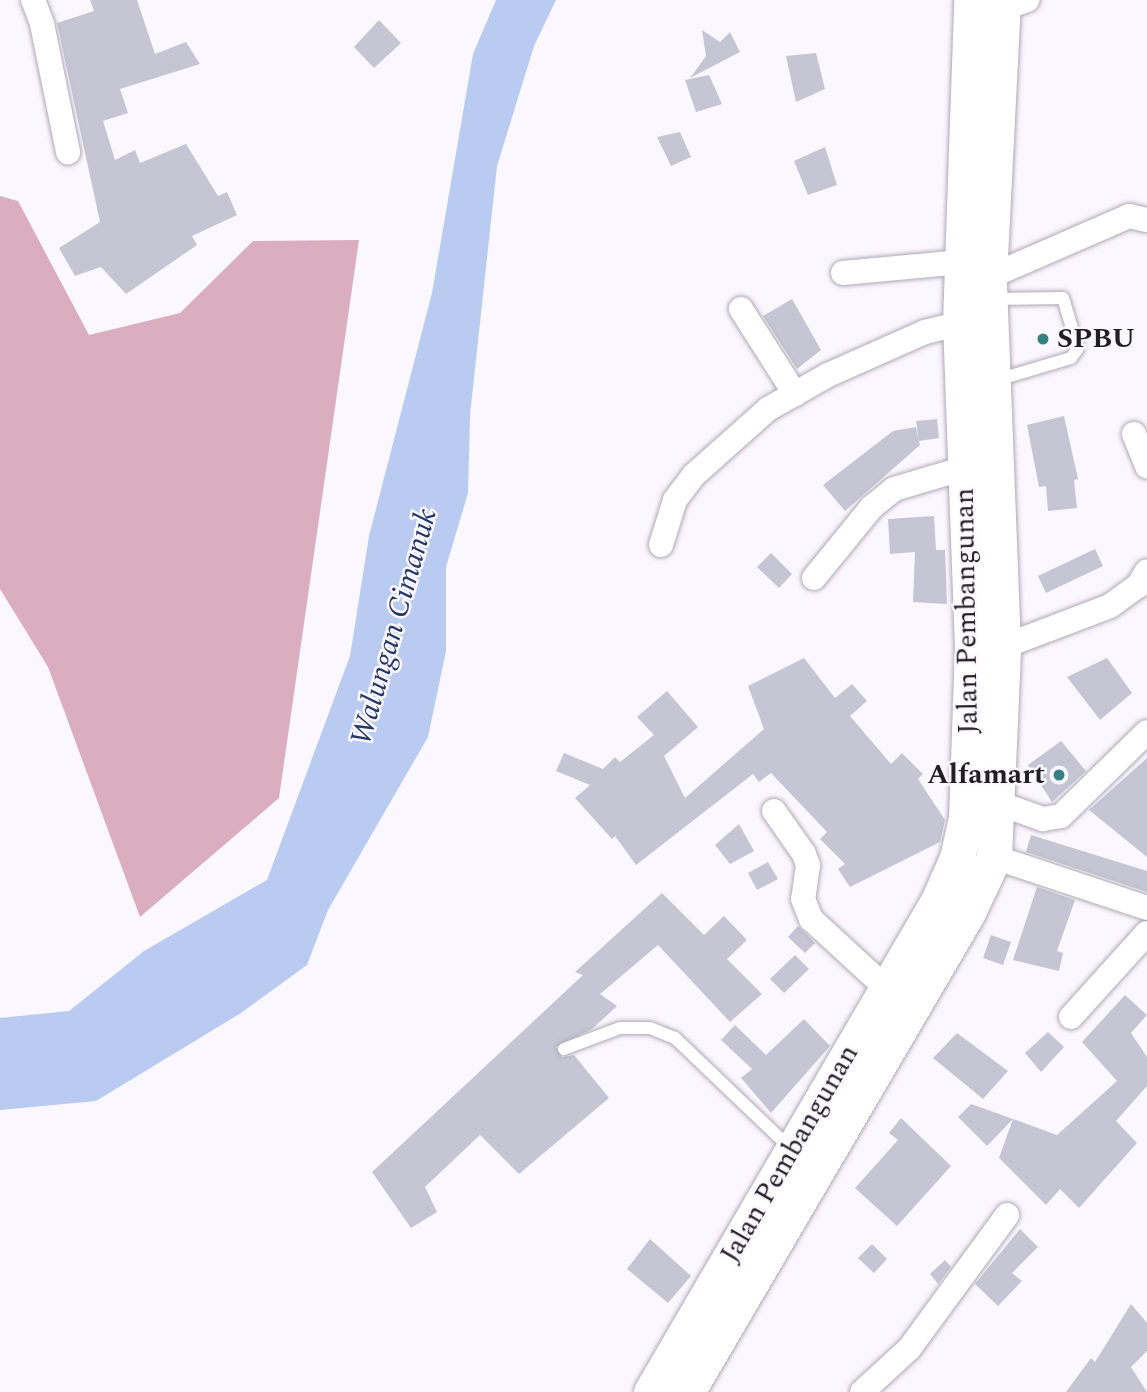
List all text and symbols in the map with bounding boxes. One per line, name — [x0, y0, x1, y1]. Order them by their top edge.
place label: SPBU — [1057, 322, 1135, 356]
marker: SPBU — [1035, 331, 1051, 347]
street label: Jalan Pembangunan — [948, 488, 986, 734]
water label: Walungan Cimanuk — [343, 504, 445, 750]
place label: Alfamart — [927, 758, 1045, 792]
marker: Alfamart — [1051, 767, 1067, 783]
street label: Jalan Pembangunan — [714, 1039, 866, 1269]

